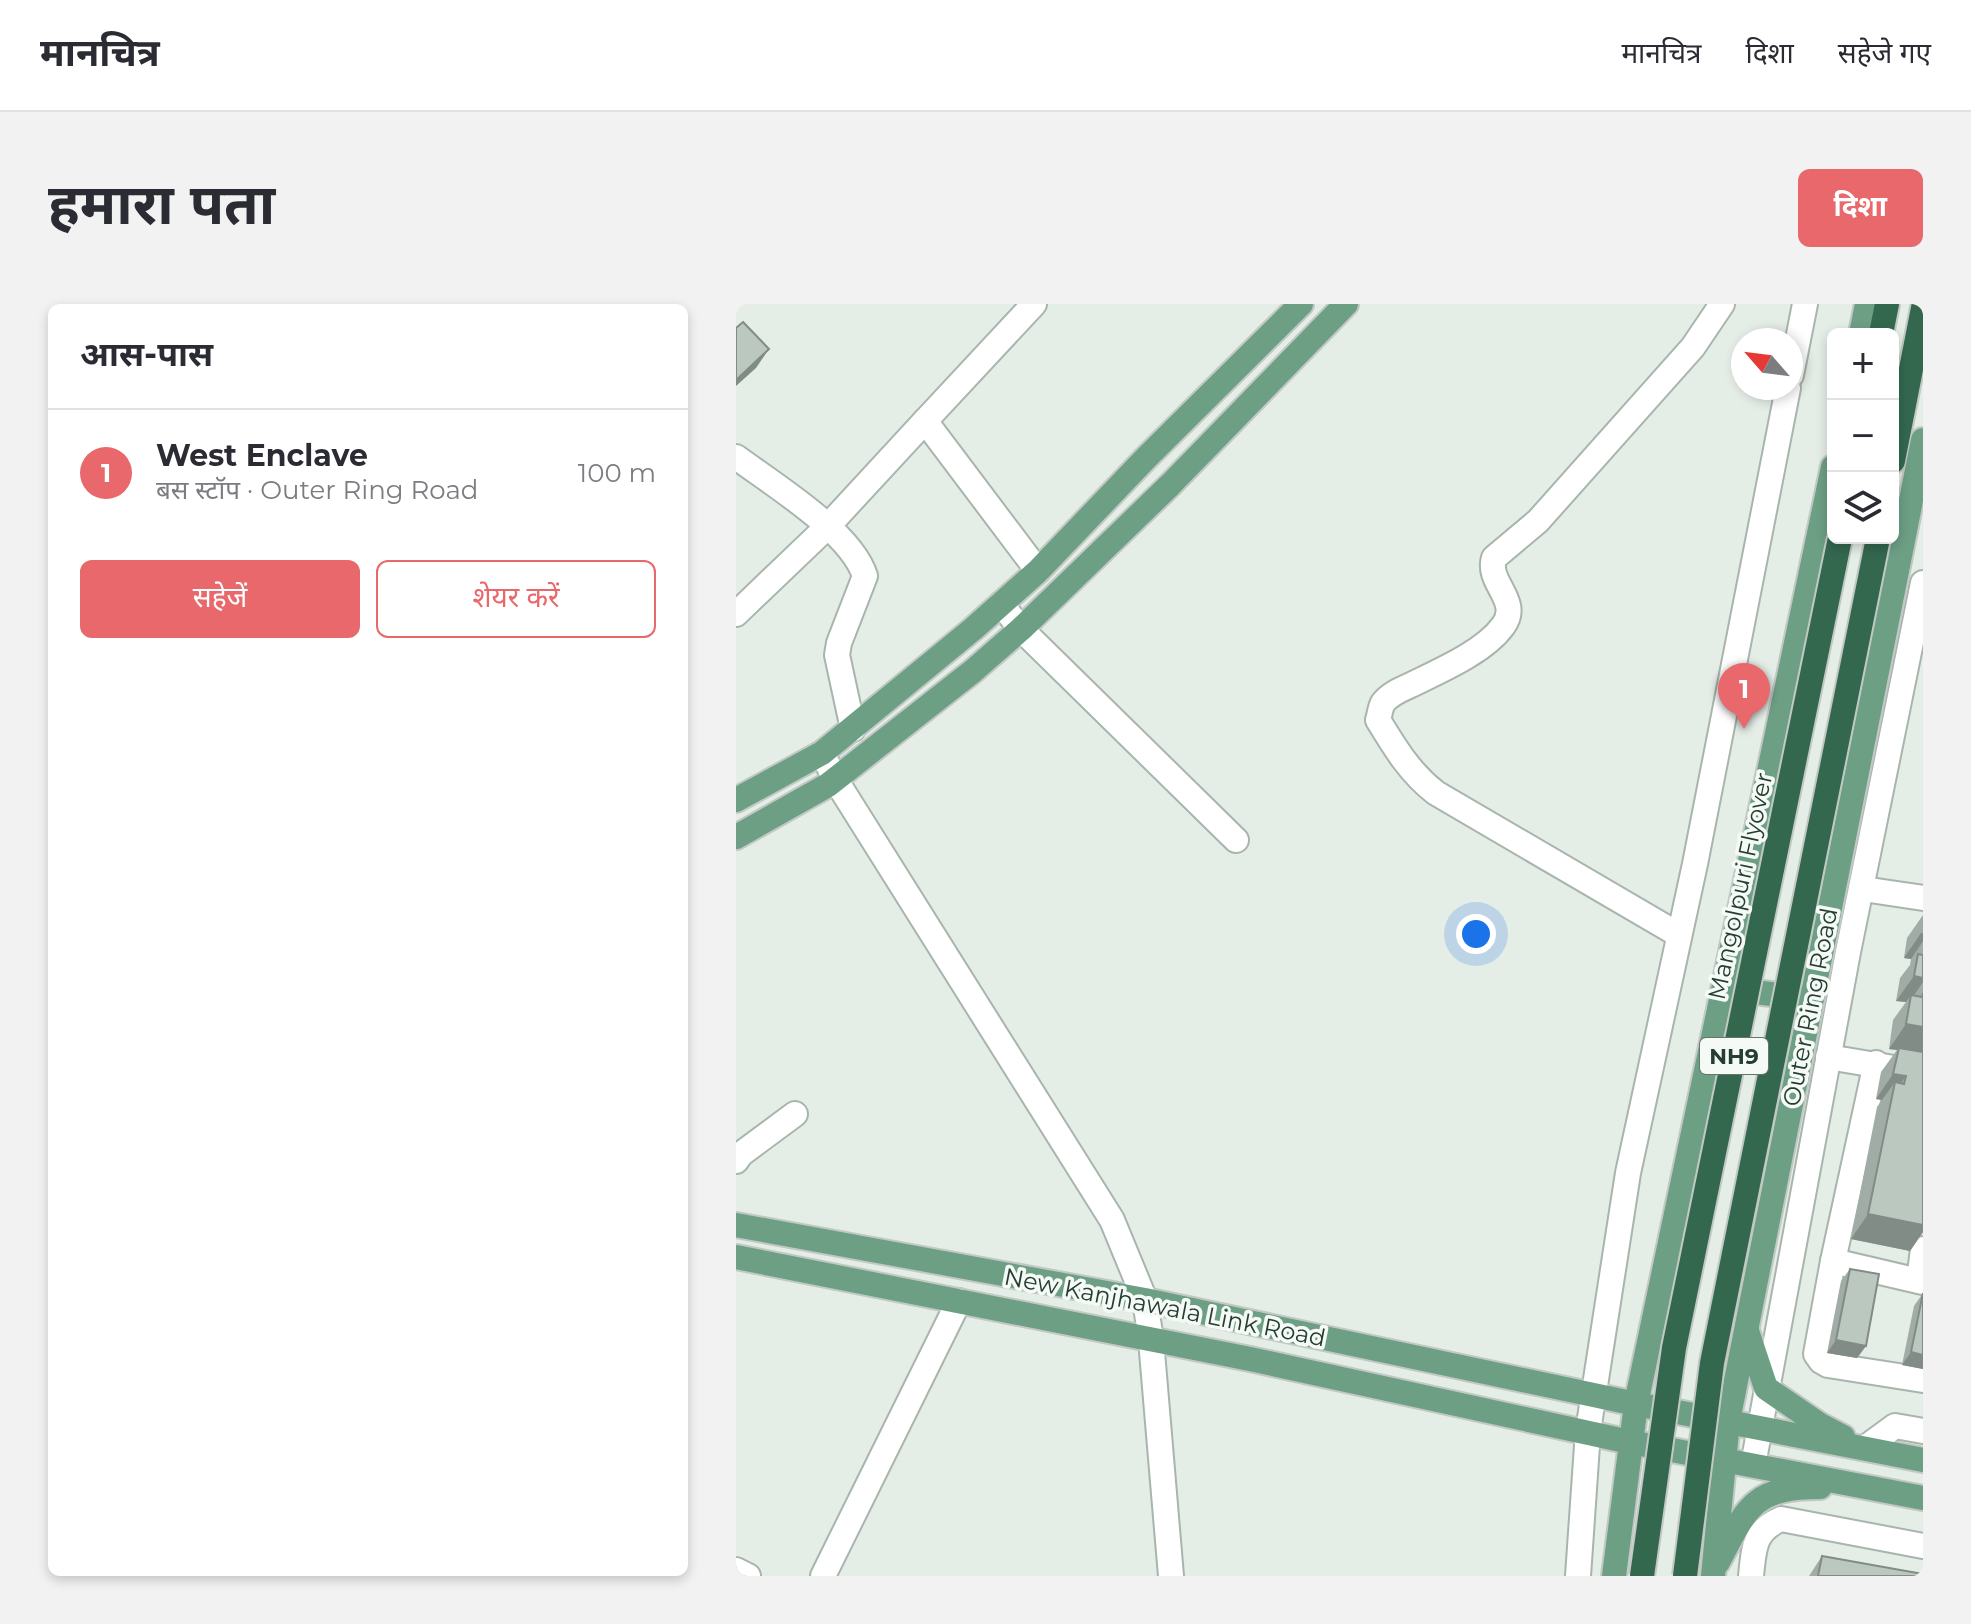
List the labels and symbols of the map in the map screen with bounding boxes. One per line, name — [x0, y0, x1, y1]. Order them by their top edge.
north arrow — [1731, 328, 1803, 400]
pin: 1 — [1718, 663, 1770, 729]
street label: Mangolpuri Flyover — [1702, 770, 1778, 1002]
street label: Outer Ring Road — [1777, 905, 1843, 1109]
your location — [1456, 914, 1496, 954]
road number: NH9 — [1700, 1038, 1768, 1074]
street label: New Kanjhawala Link Road — [1002, 1262, 1328, 1352]

